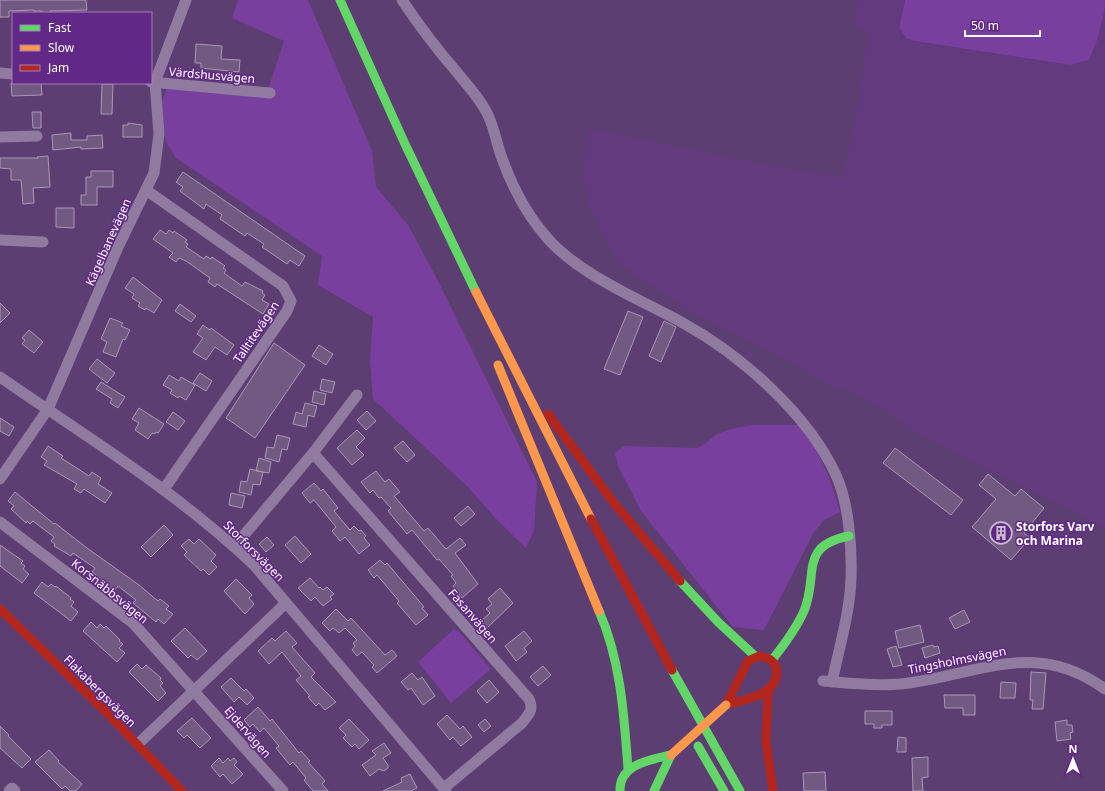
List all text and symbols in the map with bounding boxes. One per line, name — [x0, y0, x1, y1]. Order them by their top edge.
legend — [12, 12, 152, 84]
scale bar — [965, 12, 1040, 38]
text: 50 m — [971, 17, 999, 34]
text: Fast — [48, 19, 72, 36]
text: Slow — [48, 39, 75, 56]
text: Jam — [47, 59, 69, 76]
street label: Värdshusvägen — [168, 63, 256, 87]
street label: Kägelbanevägen — [81, 196, 135, 288]
street label: Talltitevägen — [229, 298, 283, 366]
street label: Storforsvägen — [220, 517, 288, 585]
place label: Storfors Varv och Marina — [1016, 518, 1094, 549]
building icon: Storfors Varv och Marina — [988, 520, 1014, 546]
street label: Korsnäbbsvägen — [68, 555, 152, 627]
street label: Fasanvägen — [445, 585, 501, 647]
street label: Tingsholmsvägen — [907, 642, 1007, 678]
street label: Flakabergsvägen — [60, 651, 140, 731]
street label: Ejdervägen — [221, 703, 275, 761]
north arrow — [1053, 739, 1093, 779]
text: N — [1069, 741, 1077, 756]

